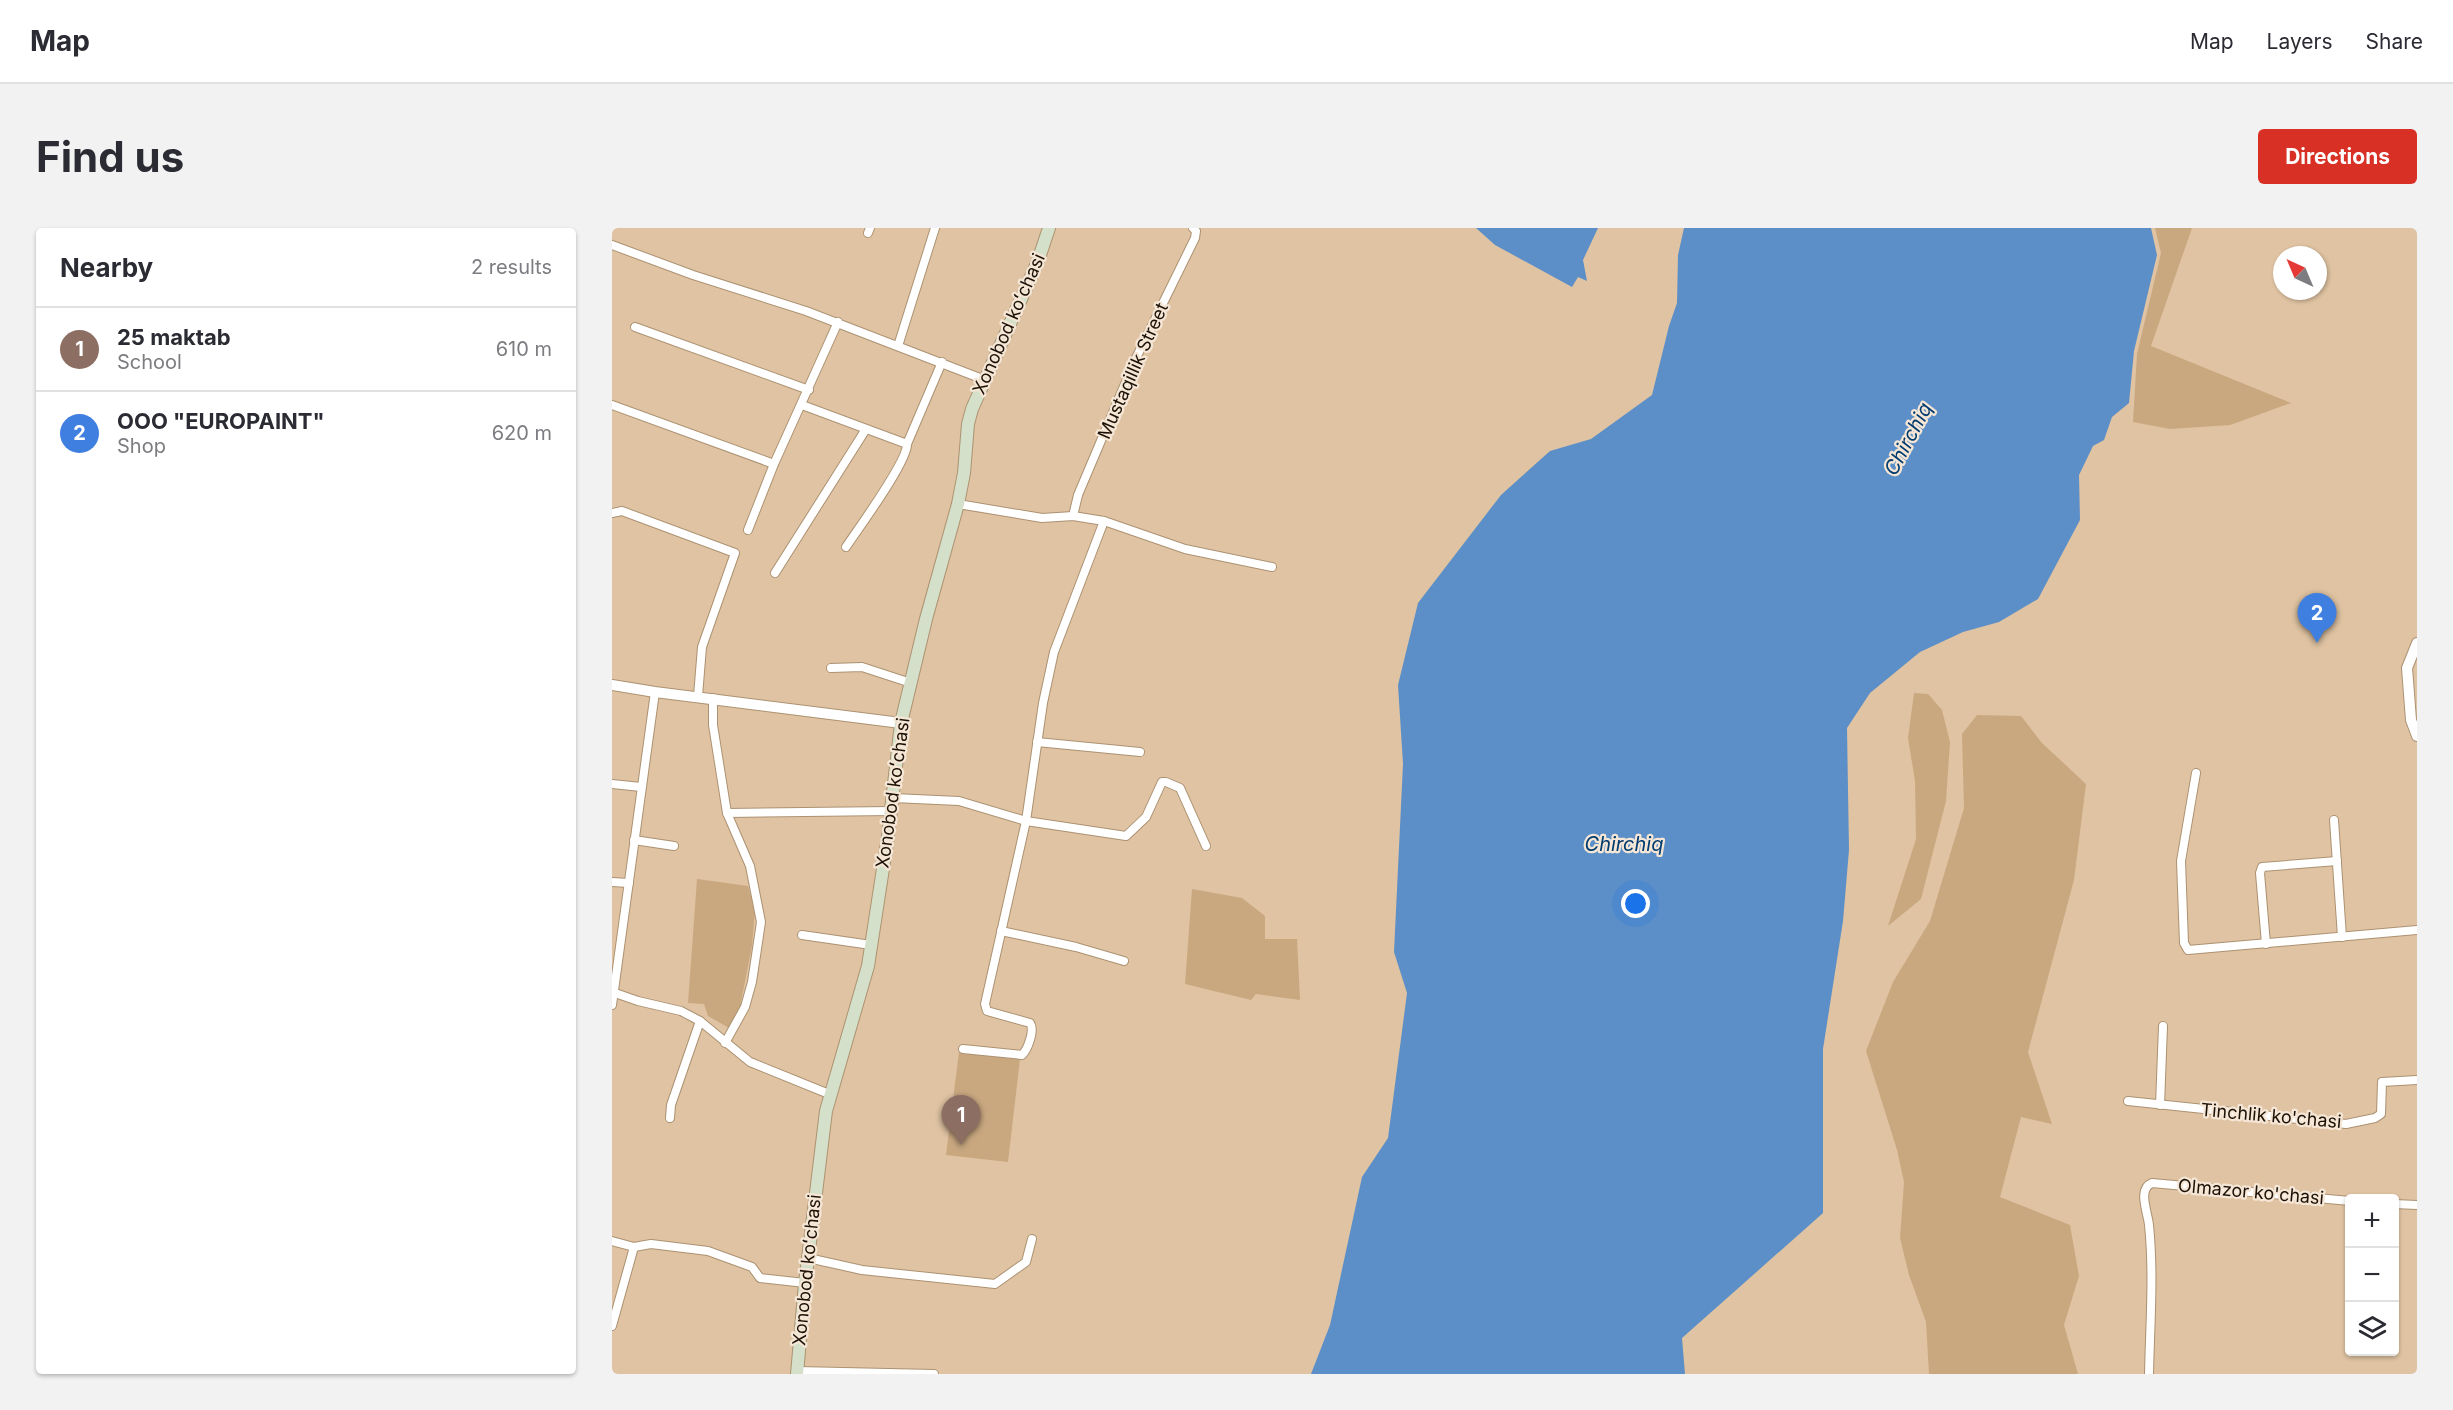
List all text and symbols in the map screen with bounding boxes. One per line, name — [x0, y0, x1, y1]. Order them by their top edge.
text: Map — [30, 24, 90, 58]
text: Map — [2190, 29, 2234, 54]
text: Layers — [2267, 29, 2333, 54]
text: Share — [2366, 29, 2423, 54]
button: Directions — [2258, 129, 2417, 184]
text: Find us — [36, 131, 184, 182]
north arrow — [2273, 246, 2327, 300]
street label: Xonobod koʻchasi — [968, 250, 1049, 397]
text: Nearby — [60, 252, 153, 283]
text: 2 results — [471, 255, 552, 279]
street label: Mustaqillik Street — [1093, 299, 1172, 442]
text: 25 maktab — [117, 324, 231, 350]
text: 1 — [75, 337, 84, 361]
text: 610 m — [496, 337, 552, 361]
text: School — [117, 350, 182, 374]
water label: Chirchiq — [1879, 399, 1937, 479]
text: OOO "EUROPAINT" — [117, 408, 325, 434]
text: 2 — [73, 421, 86, 445]
text: 620 m — [492, 421, 552, 445]
text: Shop — [117, 434, 166, 458]
pin: 2 — [2298, 594, 2336, 643]
street label: Xonobod koʻchasi — [872, 716, 913, 870]
water label: Chirchiq — [1585, 832, 1663, 856]
your location — [1621, 889, 1650, 918]
pin: 1 — [942, 1096, 980, 1145]
street label: Tinchlik ko'chasi — [2200, 1099, 2342, 1132]
street label: Olmazor ko'chasi — [2177, 1175, 2325, 1208]
street label: Xonobod koʻchasi — [788, 1193, 825, 1347]
map controls — [2345, 1194, 2399, 1356]
button: + — [2345, 1194, 2399, 1248]
button: − — [2345, 1248, 2399, 1302]
button: layers — [2345, 1302, 2399, 1356]

